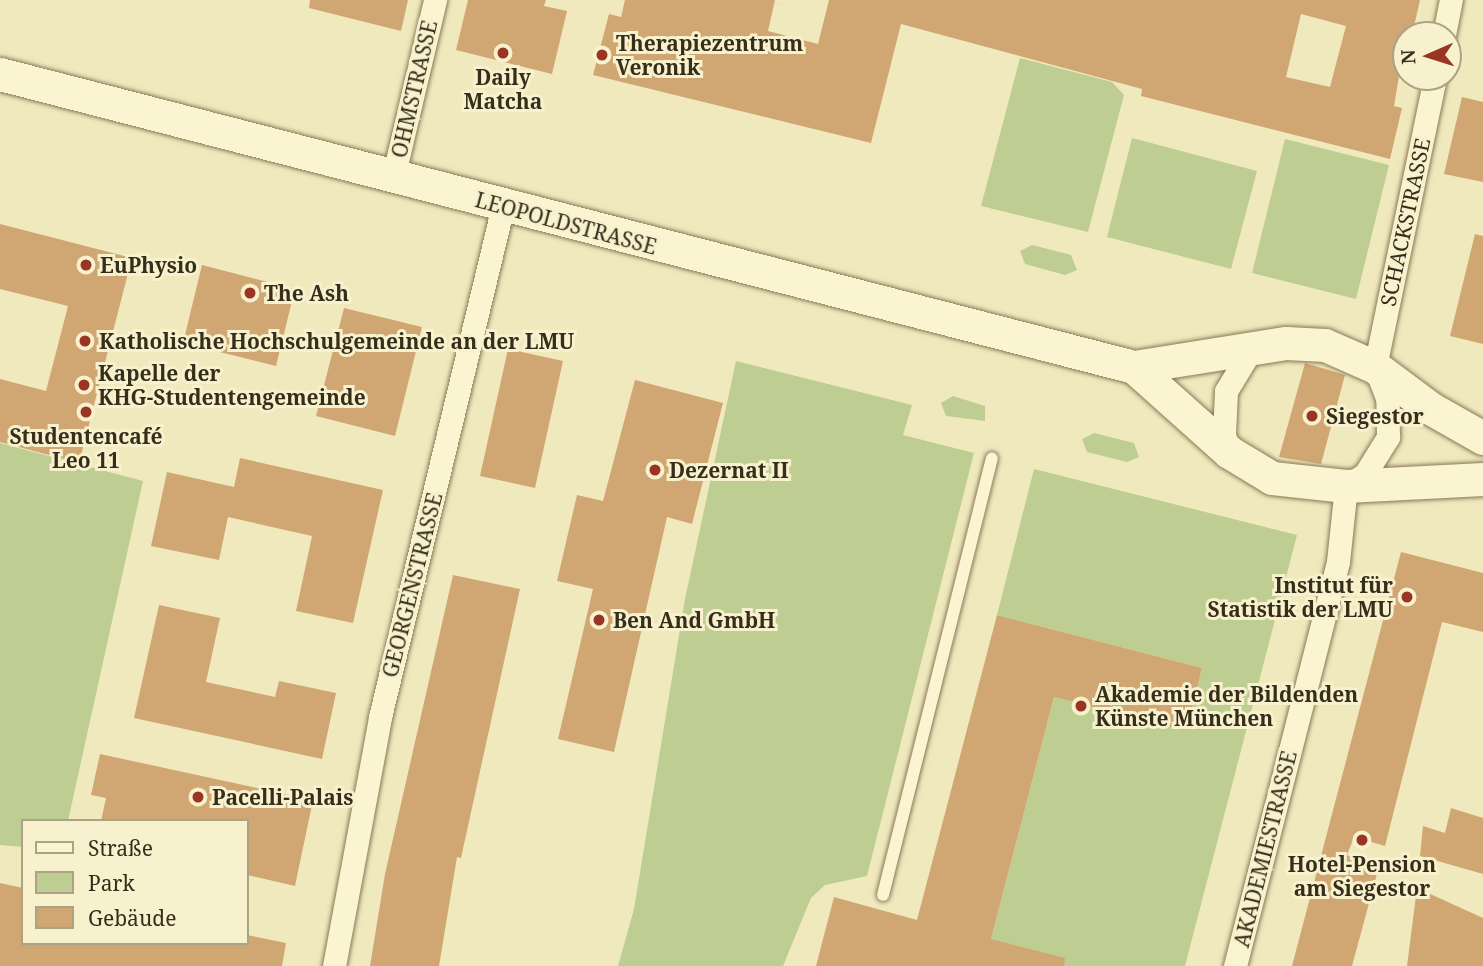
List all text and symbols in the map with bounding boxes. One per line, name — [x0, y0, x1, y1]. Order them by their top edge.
street label: OHMSTRASSE — [386, 18, 442, 160]
north arrow — [1392, 21, 1462, 91]
place label: Therapiezentrum Veronik — [616, 30, 803, 80]
marker: Daily Matcha — [495, 45, 511, 61]
marker: Therapiezentrum Veronik — [594, 47, 610, 63]
text: N — [1395, 49, 1421, 65]
place label: Daily Matcha — [464, 64, 542, 114]
street label: SCHACKSTRASSE — [1375, 136, 1435, 308]
street label: LEOPOLDSTRASSE — [473, 187, 659, 259]
place label: EuPhysio — [100, 252, 197, 278]
marker: EuPhysio — [78, 257, 94, 273]
place label: The Ash — [264, 280, 349, 306]
marker: The Ash — [242, 285, 258, 301]
place label: Katholische Hochschulgemeinde an der LMU — [99, 328, 574, 354]
marker: Katholische Hochschulgemeinde an der LMU — [77, 333, 93, 349]
place label: Kapelle der KHG-Studentengemeinde — [98, 360, 366, 410]
marker: Kapelle der KHG-Studentengemeinde — [76, 377, 92, 393]
place label: Siegestor — [1326, 403, 1424, 429]
marker: Studentencafé Leo 11 — [78, 404, 94, 420]
marker: Siegestor — [1304, 408, 1320, 424]
place label: Studentencafé Leo 11 — [9, 423, 163, 473]
place label: Dezernat II — [669, 457, 789, 483]
marker: Dezernat II — [647, 462, 663, 478]
street label: GEORGENSTRASSE — [377, 490, 447, 680]
place label: Institut für Statistik der LMU — [1208, 572, 1393, 622]
marker: Institut für Statistik der LMU — [1399, 589, 1415, 605]
place label: Ben And GmbH — [613, 607, 775, 633]
marker: Ben And GmbH — [591, 612, 607, 628]
place label: Akademie der Bildenden Künste München — [1095, 681, 1358, 731]
marker: Akademie der Bildenden Künste München — [1073, 698, 1089, 714]
street label: AKADEMIESTRASSE — [1228, 748, 1302, 950]
place label: Pacelli-Palais — [212, 784, 353, 810]
marker: Pacelli-Palais — [190, 789, 206, 805]
legend — [21, 819, 248, 945]
marker: Hotel-Pension am Siegestor — [1354, 832, 1370, 848]
text: Straße — [88, 834, 153, 862]
place label: Hotel-Pension am Siegestor — [1288, 851, 1436, 901]
text: Park — [88, 869, 135, 897]
text: Gebäude — [88, 904, 176, 932]

